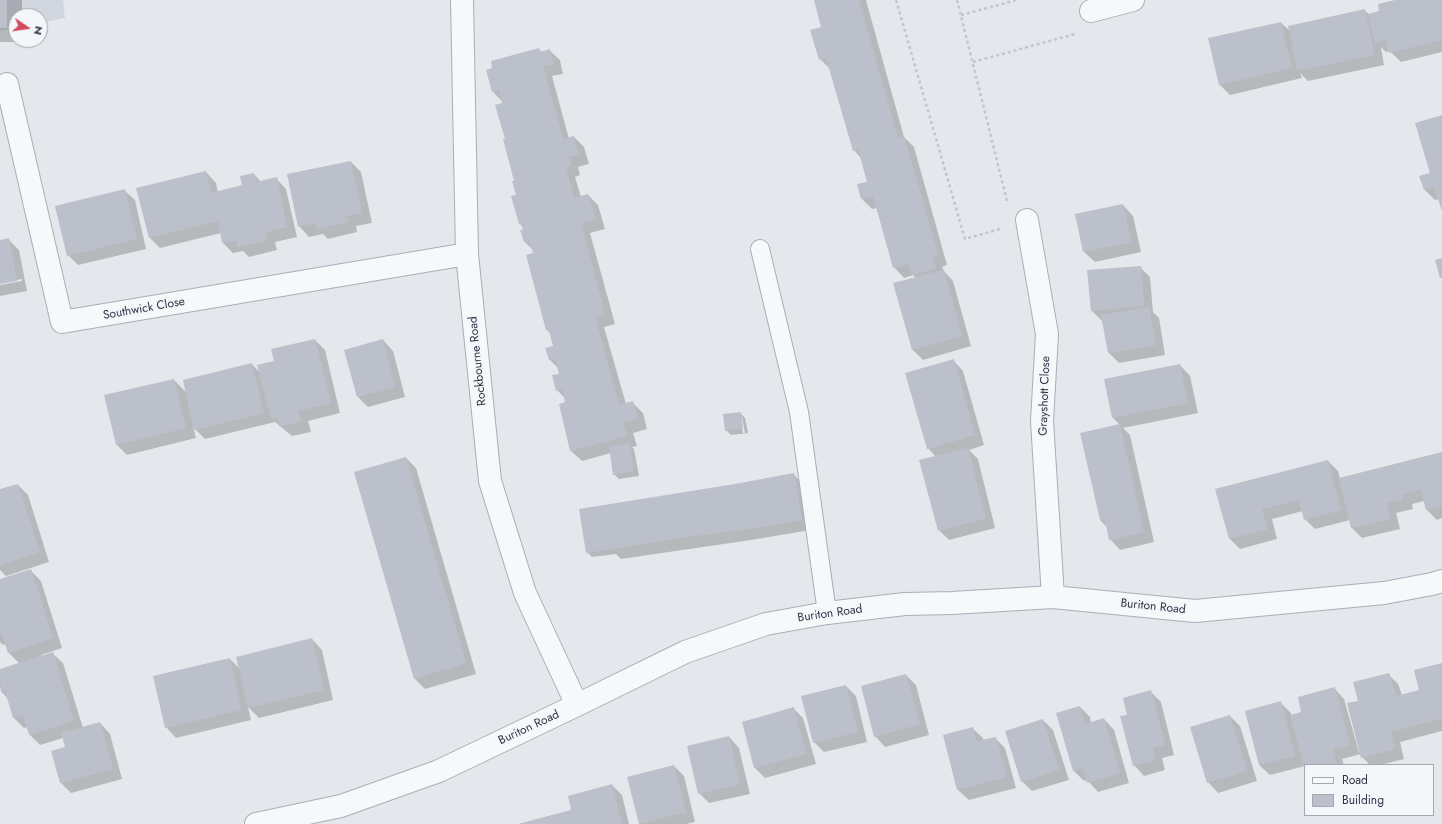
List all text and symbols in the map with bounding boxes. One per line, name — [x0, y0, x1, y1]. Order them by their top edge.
north arrow — [8, 8, 48, 48]
text: N — [30, 24, 47, 37]
street label: Southwick Close — [102, 295, 186, 323]
street label: Rockbourne Road — [466, 315, 490, 407]
street label: Grayshott Close — [1036, 356, 1054, 436]
street label: Buriton Road — [1120, 596, 1186, 618]
street label: Buriton Road — [797, 602, 863, 626]
street label: Buriton Road — [496, 708, 562, 748]
legend — [1304, 764, 1434, 816]
text: Road — [1342, 771, 1368, 789]
text: Building — [1342, 791, 1384, 809]

